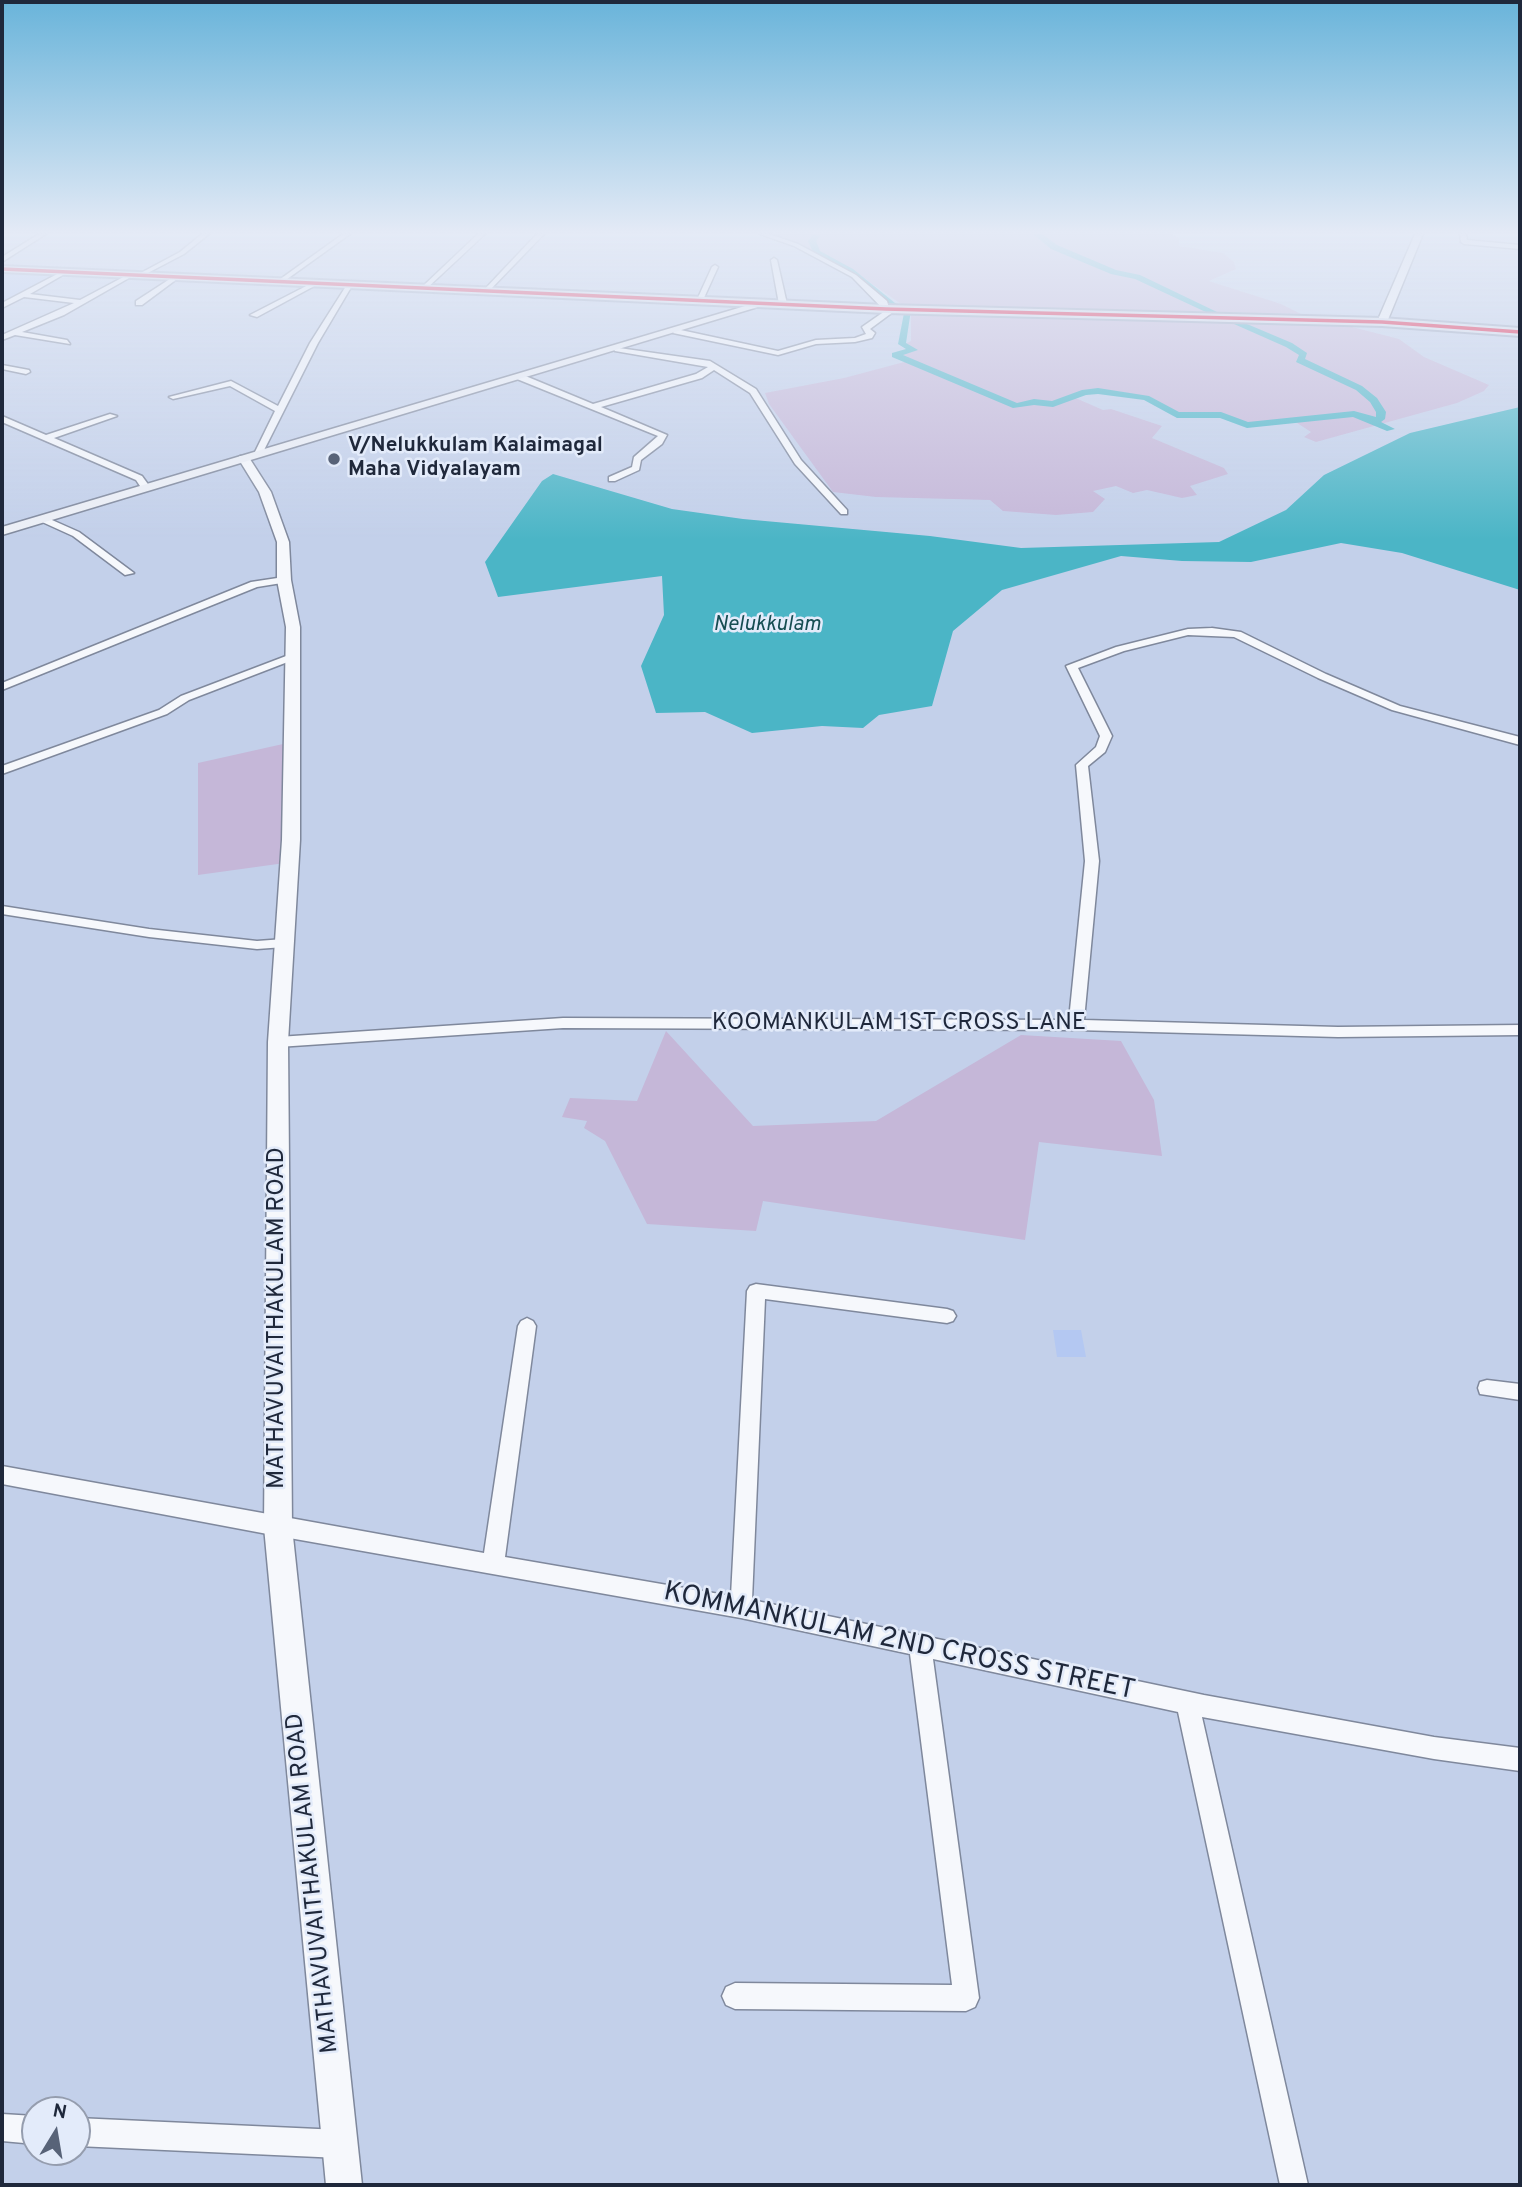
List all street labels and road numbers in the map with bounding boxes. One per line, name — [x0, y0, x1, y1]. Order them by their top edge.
street label: KOOMANKULAM 1ST CROSS LANE — [712, 1010, 1086, 1038]
street label: MATHAVUVAITHAKULAM ROAD — [264, 1147, 292, 1489]
street label: KOMMANKULAM 2ND CROSS STREET — [660, 1577, 1138, 1709]
street label: MATHAVUVAITHAKULAM ROAD — [282, 1711, 346, 2055]

